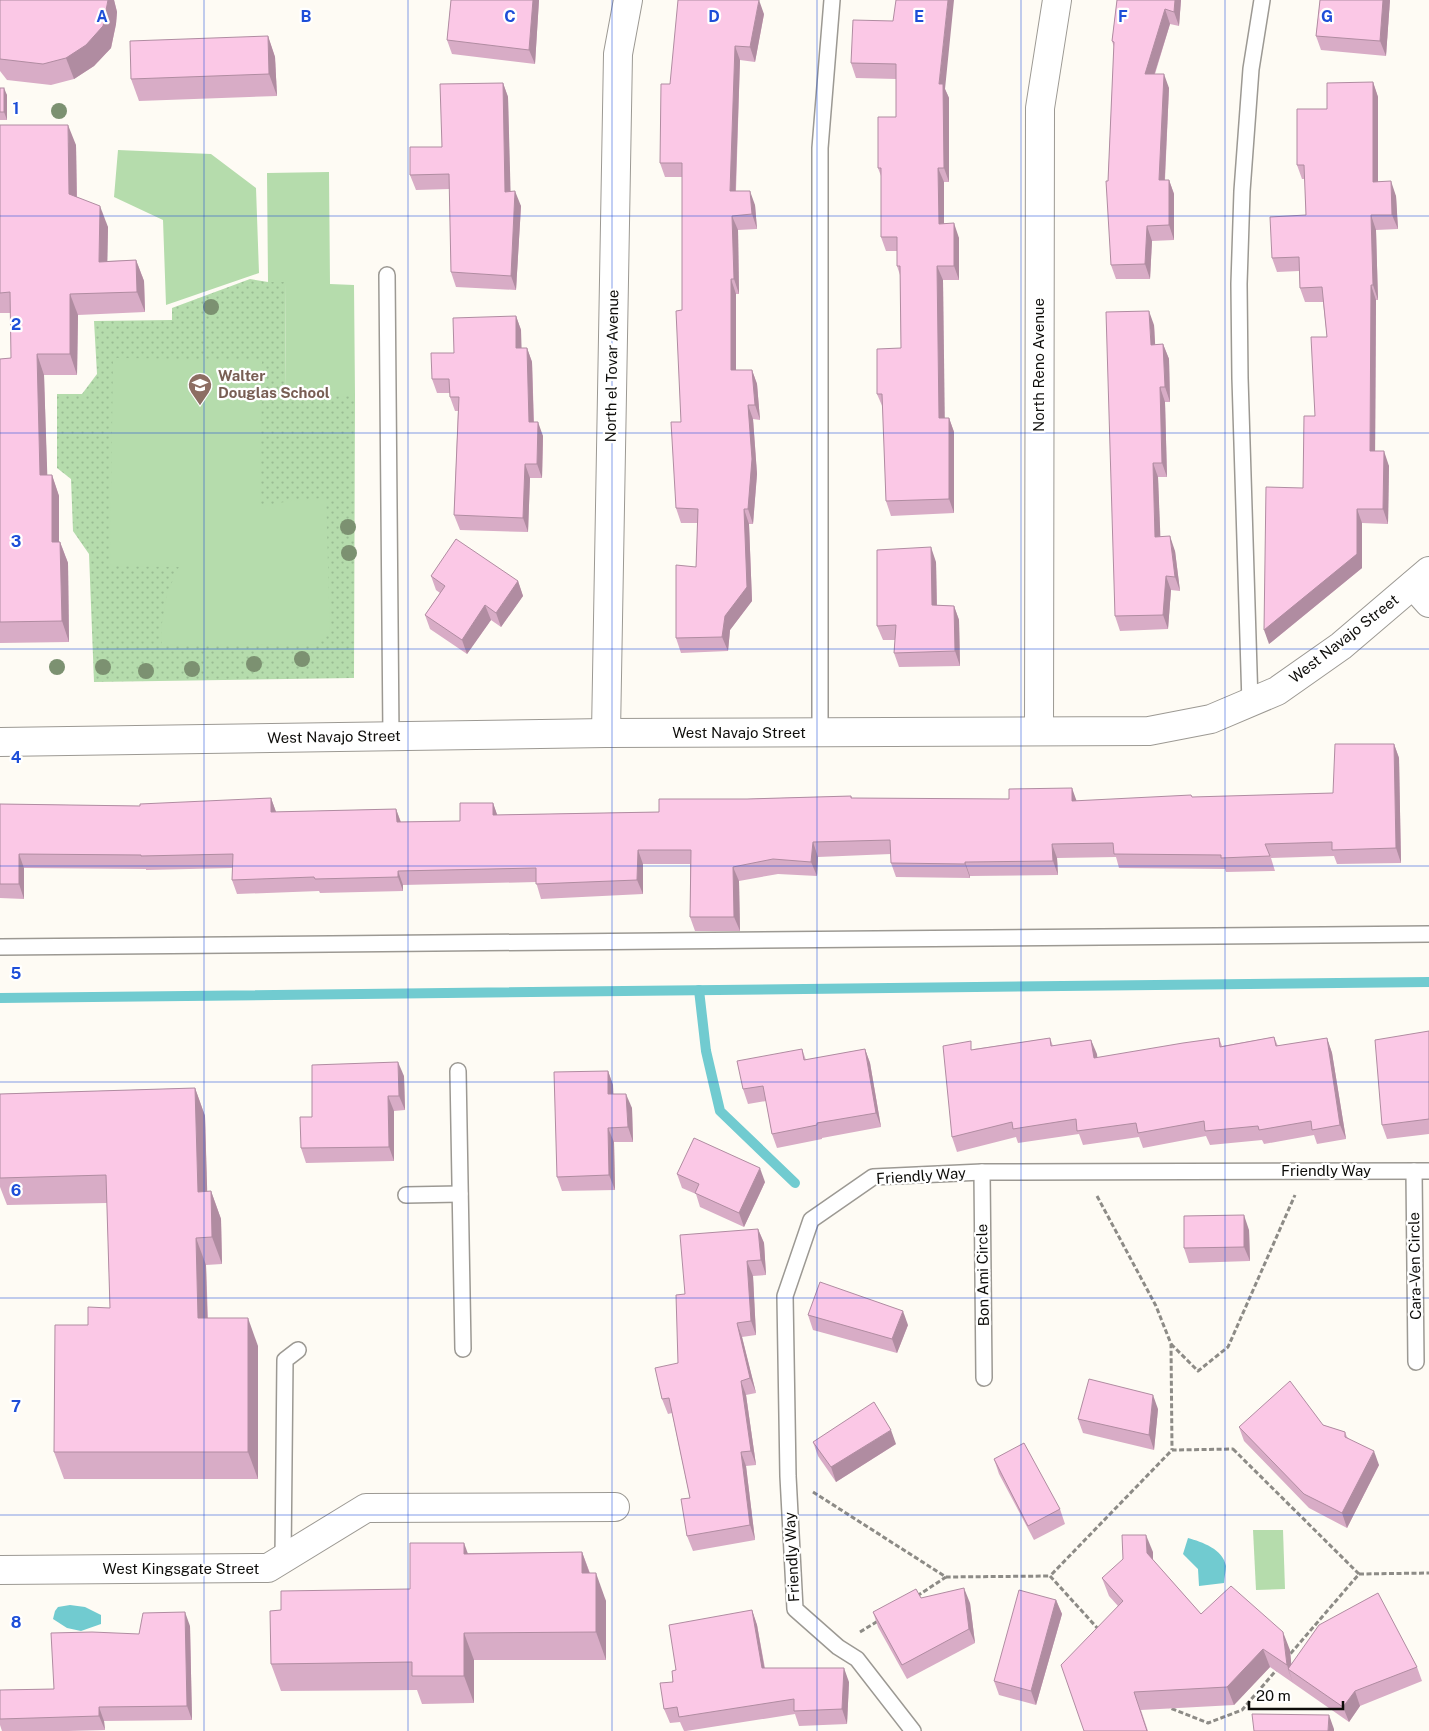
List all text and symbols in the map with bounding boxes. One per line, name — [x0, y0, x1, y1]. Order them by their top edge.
text: A — [96, 7, 108, 26]
text: B — [301, 7, 312, 26]
text: C — [504, 7, 516, 26]
text: D — [708, 7, 720, 26]
text: E — [914, 7, 924, 26]
text: F — [1118, 7, 1128, 26]
text: G — [1321, 7, 1333, 26]
text: 1 — [13, 99, 19, 118]
street label: North el Tovar Avenue — [602, 289, 621, 443]
street label: North Reno Avenue — [1030, 298, 1047, 432]
text: 2 — [11, 315, 21, 334]
place label: Walter Douglas School — [218, 367, 330, 401]
school or university icon: Walter Douglas School — [187, 372, 213, 406]
text: 3 — [11, 532, 21, 551]
street label: West Navajo Street — [1286, 591, 1402, 686]
street label: West Navajo Street — [672, 724, 806, 741]
street label: West Navajo Street — [267, 727, 401, 746]
text: 4 — [11, 748, 22, 767]
text: 5 — [11, 964, 22, 983]
street label: Friendly Way — [1281, 1162, 1371, 1179]
street label: Friendly Way — [876, 1164, 966, 1187]
text: 6 — [11, 1181, 21, 1200]
street label: Cara-Ven Circle — [1405, 1212, 1424, 1320]
street label: Bon Ami Circle — [973, 1224, 992, 1326]
text: 7 — [11, 1397, 21, 1416]
street label: Friendly Way — [781, 1512, 802, 1602]
street label: West Kingsgate Street — [103, 1560, 260, 1577]
text: 8 — [11, 1613, 22, 1632]
scale bar — [1249, 1678, 1343, 1710]
text: 20 m — [1256, 1687, 1291, 1704]

